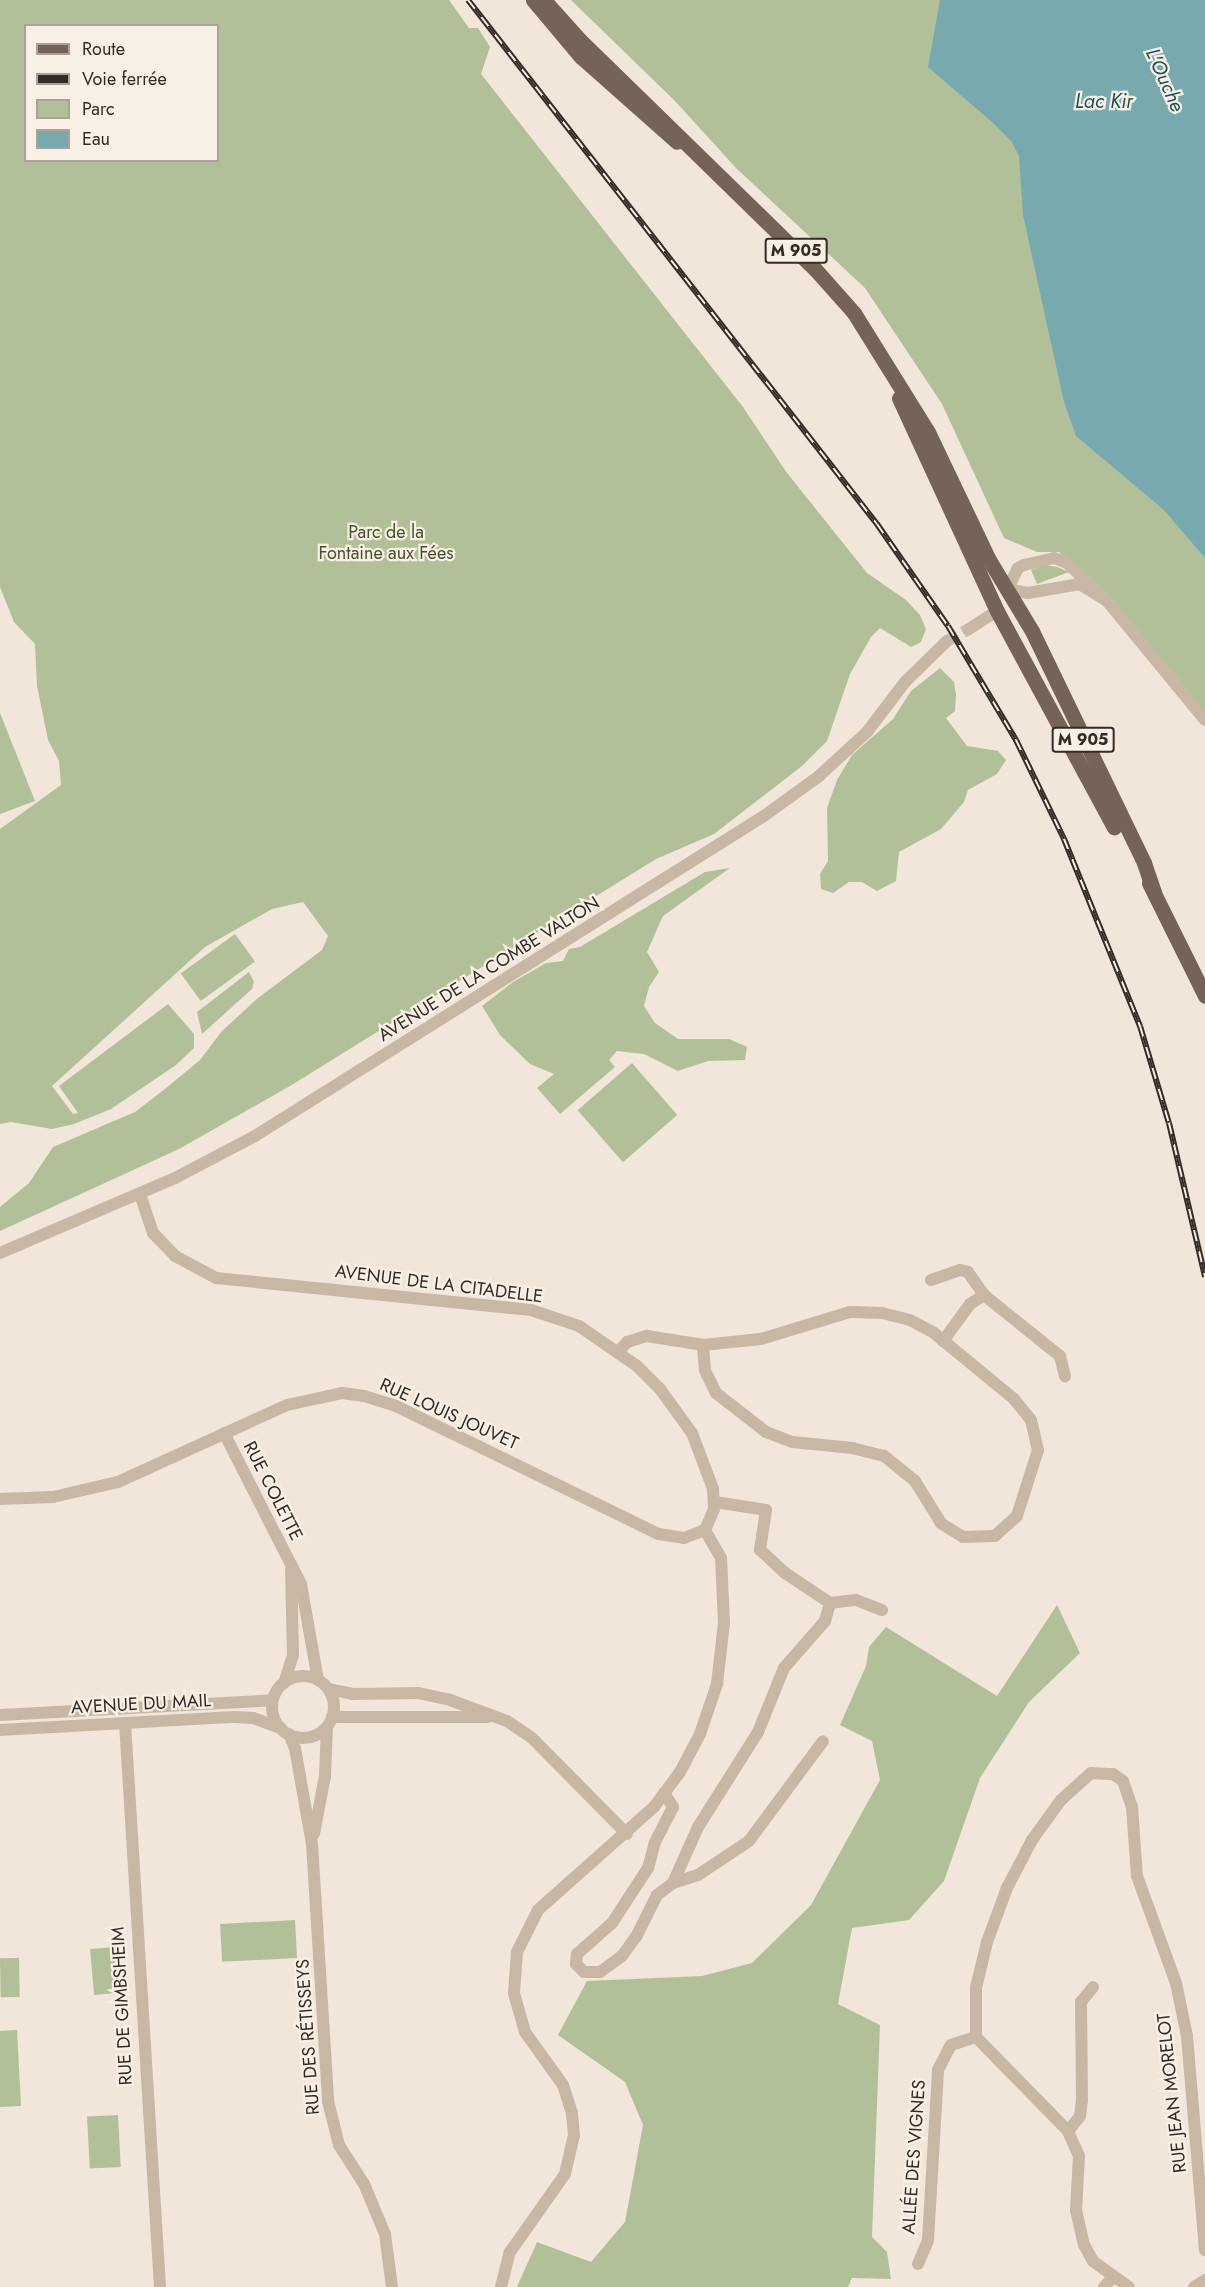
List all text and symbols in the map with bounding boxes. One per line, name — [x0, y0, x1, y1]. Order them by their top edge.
legend — [24, 24, 219, 162]
text: Route — [82, 36, 125, 62]
water label: L'Ouche — [1140, 45, 1190, 115]
text: Voie ferrée — [82, 66, 167, 92]
water label: Lac Kir — [1075, 89, 1133, 113]
text: Parc — [82, 96, 115, 122]
text: Eau — [82, 126, 110, 152]
road number: M 905 — [764, 238, 828, 264]
park label: Parc de la Fontaine aux Fées — [319, 522, 453, 564]
road number: M 905 — [1052, 727, 1114, 753]
street label: AVENUE DE LA COMBE VALTON — [374, 892, 604, 1046]
street label: AVENUE DE LA CITADELLE — [334, 1261, 544, 1307]
street label: RUE LOUIS JOUVET — [376, 1374, 522, 1454]
street label: RUE COLETTE — [239, 1438, 307, 1544]
street label: AVENUE DU MAIL — [70, 1690, 212, 1718]
street label: RUE DE GIMBSHEIM — [107, 1926, 137, 2086]
street label: RUE DES RÉTISSEYS — [292, 1958, 324, 2116]
street label: RUE JEAN MORELOT — [1153, 2012, 1191, 2174]
street label: ALLÉE DES VIGNES — [898, 2079, 930, 2235]

